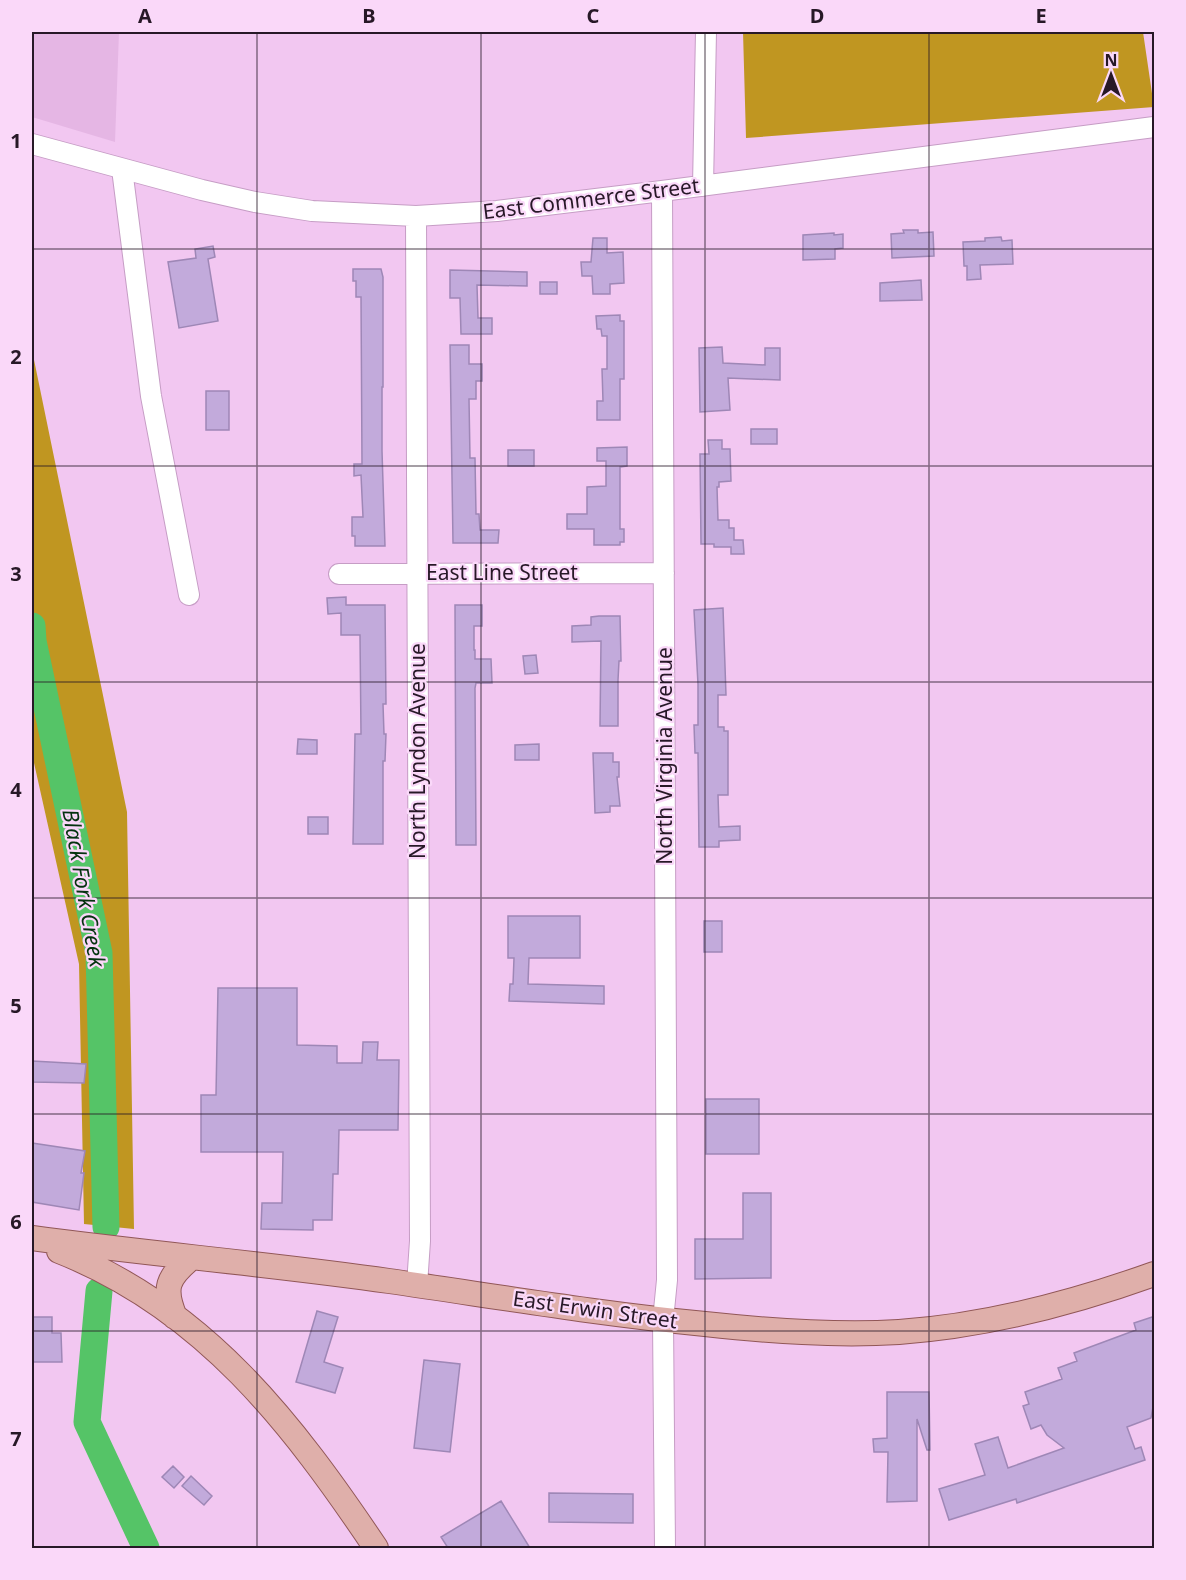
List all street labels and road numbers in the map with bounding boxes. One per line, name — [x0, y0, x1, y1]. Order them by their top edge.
street label: East Commerce Street — [481, 171, 701, 225]
street label: East Line Street — [426, 558, 578, 586]
street label: North Lyndon Avenue — [403, 643, 431, 859]
street label: North Virginia Avenue — [650, 647, 678, 865]
street label: East Erwin Street — [511, 1284, 680, 1334]

